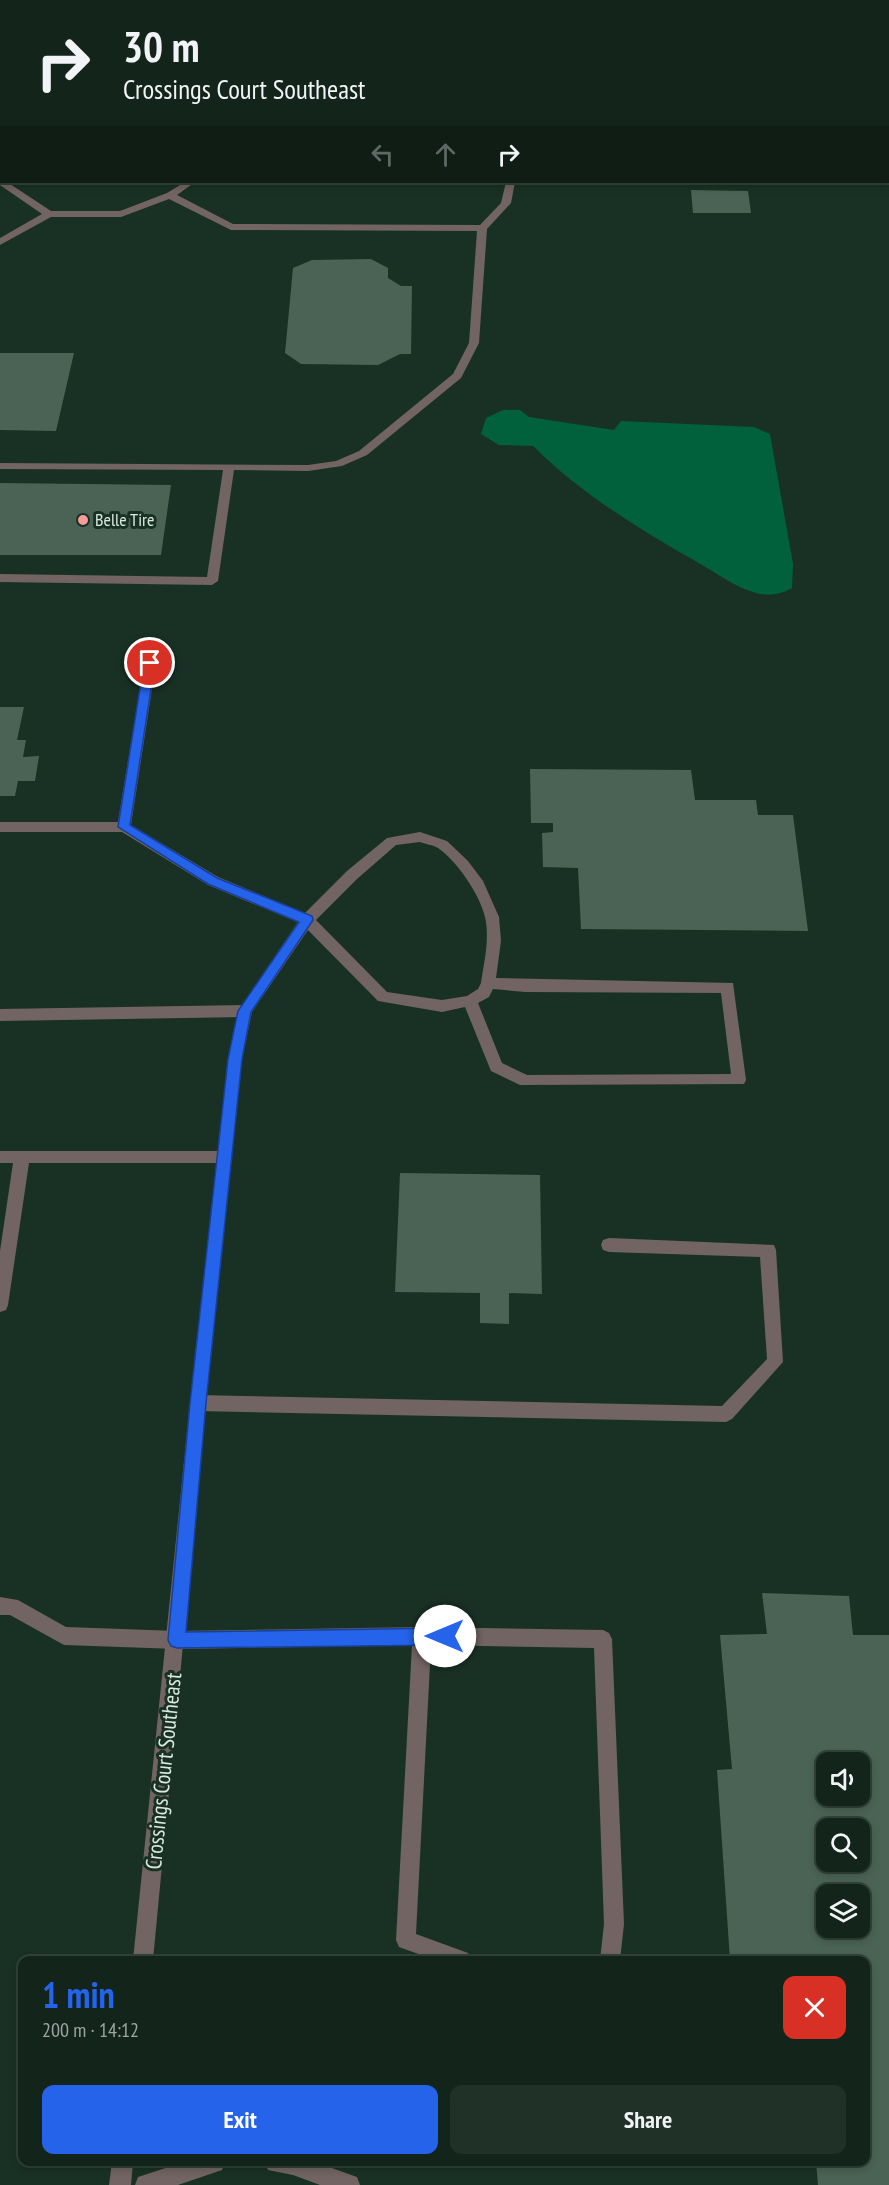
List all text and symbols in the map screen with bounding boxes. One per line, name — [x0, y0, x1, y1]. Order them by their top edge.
text: 30 m — [123, 19, 200, 74]
icon: right — [24, 24, 102, 102]
text: Crossings Court Southeast — [123, 72, 366, 106]
icon: left — [366, 138, 399, 171]
icon: ahead — [429, 138, 462, 171]
icon: right — [492, 138, 525, 171]
place label: Belle Tire — [95, 508, 154, 531]
marker: Belle Tire — [76, 513, 90, 527]
pin — [124, 637, 175, 688]
icon: arrive — [133, 646, 166, 679]
position arrow — [413, 1604, 477, 1668]
street label: Crossings Court Southeast — [139, 1671, 187, 1871]
map controls — [816, 1752, 870, 1938]
button: sound — [816, 1752, 870, 1806]
button: search — [816, 1818, 870, 1872]
button: layers — [816, 1884, 870, 1938]
text: 1 min — [42, 1971, 115, 2018]
button: close — [783, 1976, 846, 2039]
text: 200 m · 14:12 — [42, 2017, 139, 2043]
button: Exit — [42, 2085, 438, 2154]
button: Share — [450, 2085, 846, 2154]

